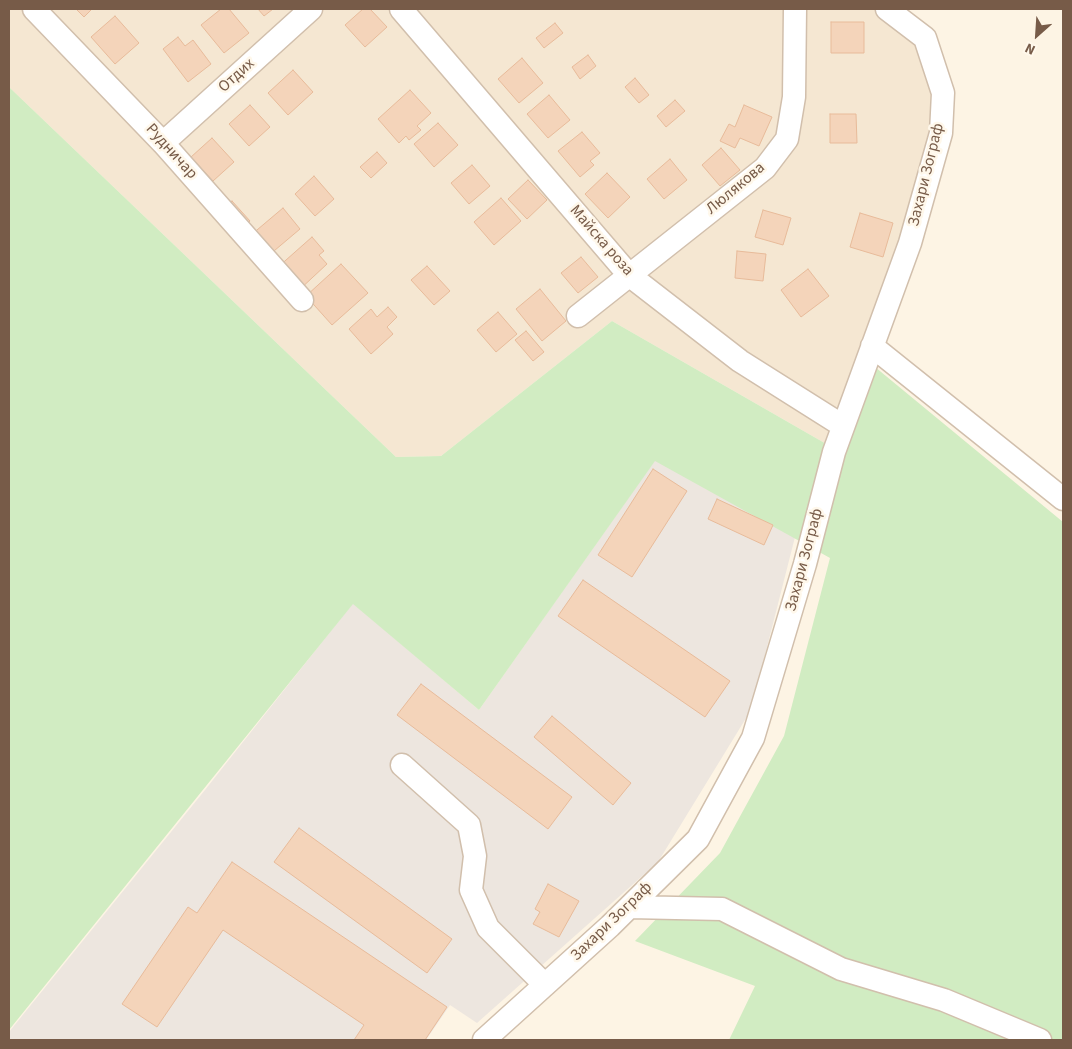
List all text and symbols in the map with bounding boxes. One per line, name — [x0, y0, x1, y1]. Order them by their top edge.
north arrow — [1012, 10, 1062, 60]
text: N — [1022, 37, 1039, 60]
street label: Отдих — [215, 55, 259, 97]
street label: Рудничар — [141, 120, 201, 184]
street label: Захари Зограф — [905, 121, 949, 229]
street label: Люлякова — [703, 159, 769, 219]
street label: Майска роза — [565, 202, 637, 280]
street label: Захари Зограф — [782, 507, 828, 613]
street label: Захари Зограф — [567, 878, 657, 966]

